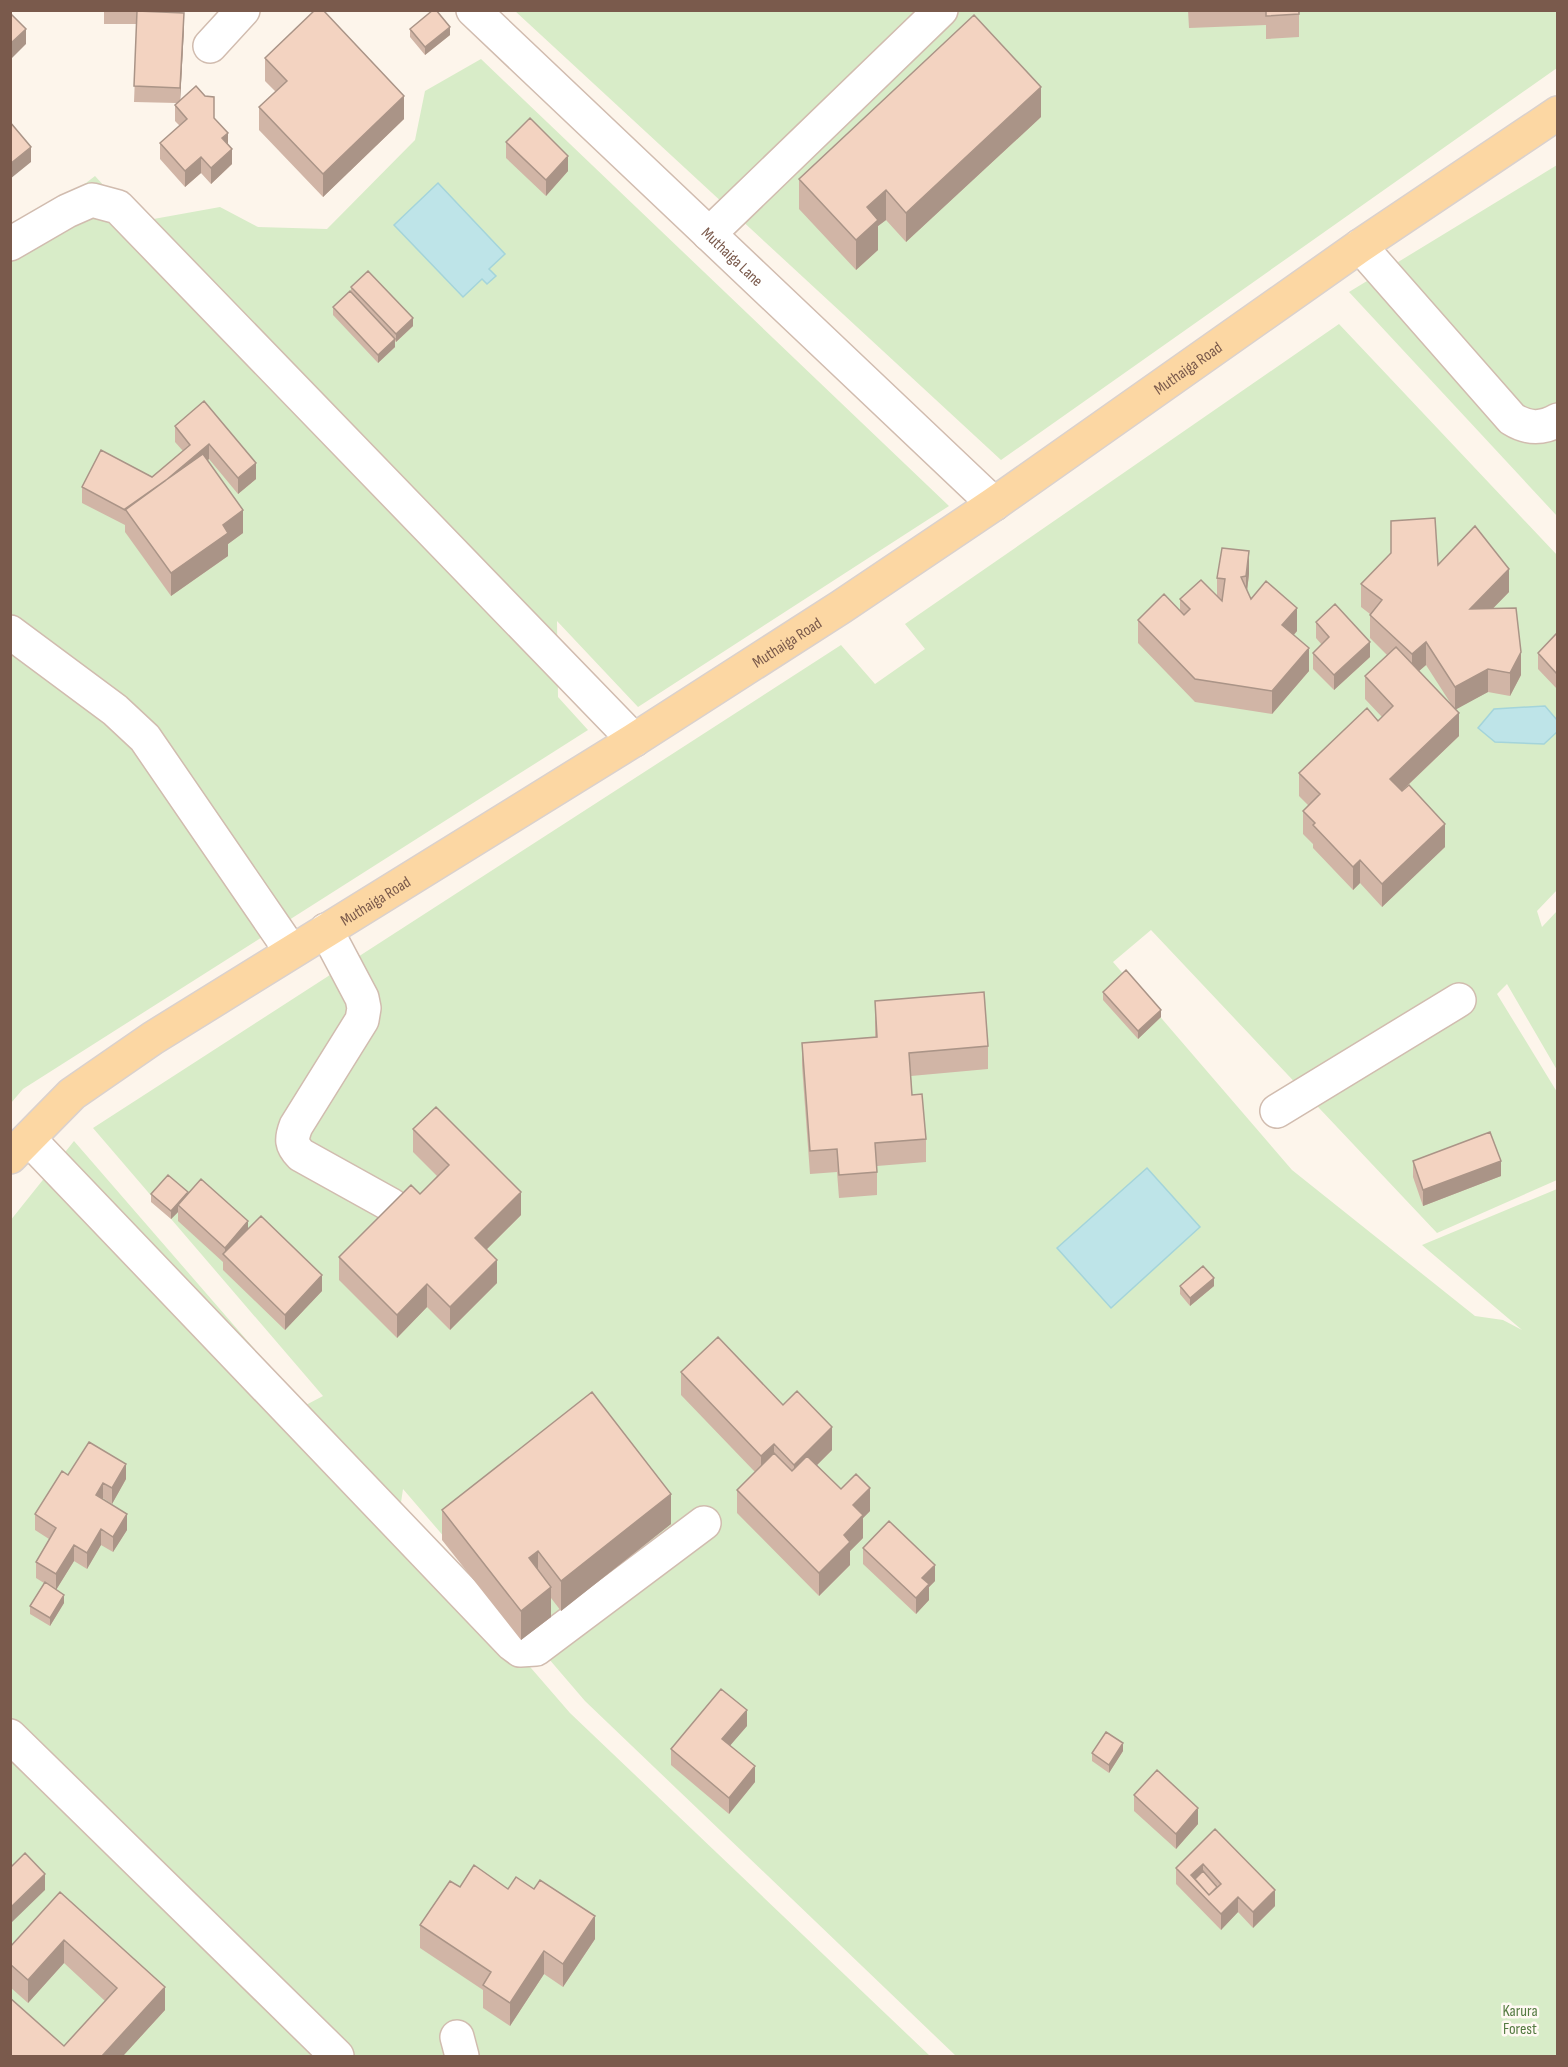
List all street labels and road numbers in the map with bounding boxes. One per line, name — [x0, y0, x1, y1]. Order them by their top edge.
street label: Muthaiga Lane — [697, 224, 766, 291]
street label: Muthaiga Road — [1151, 338, 1226, 399]
street label: Muthaiga Road — [749, 614, 826, 673]
street label: Muthaiga Road — [337, 873, 414, 931]

